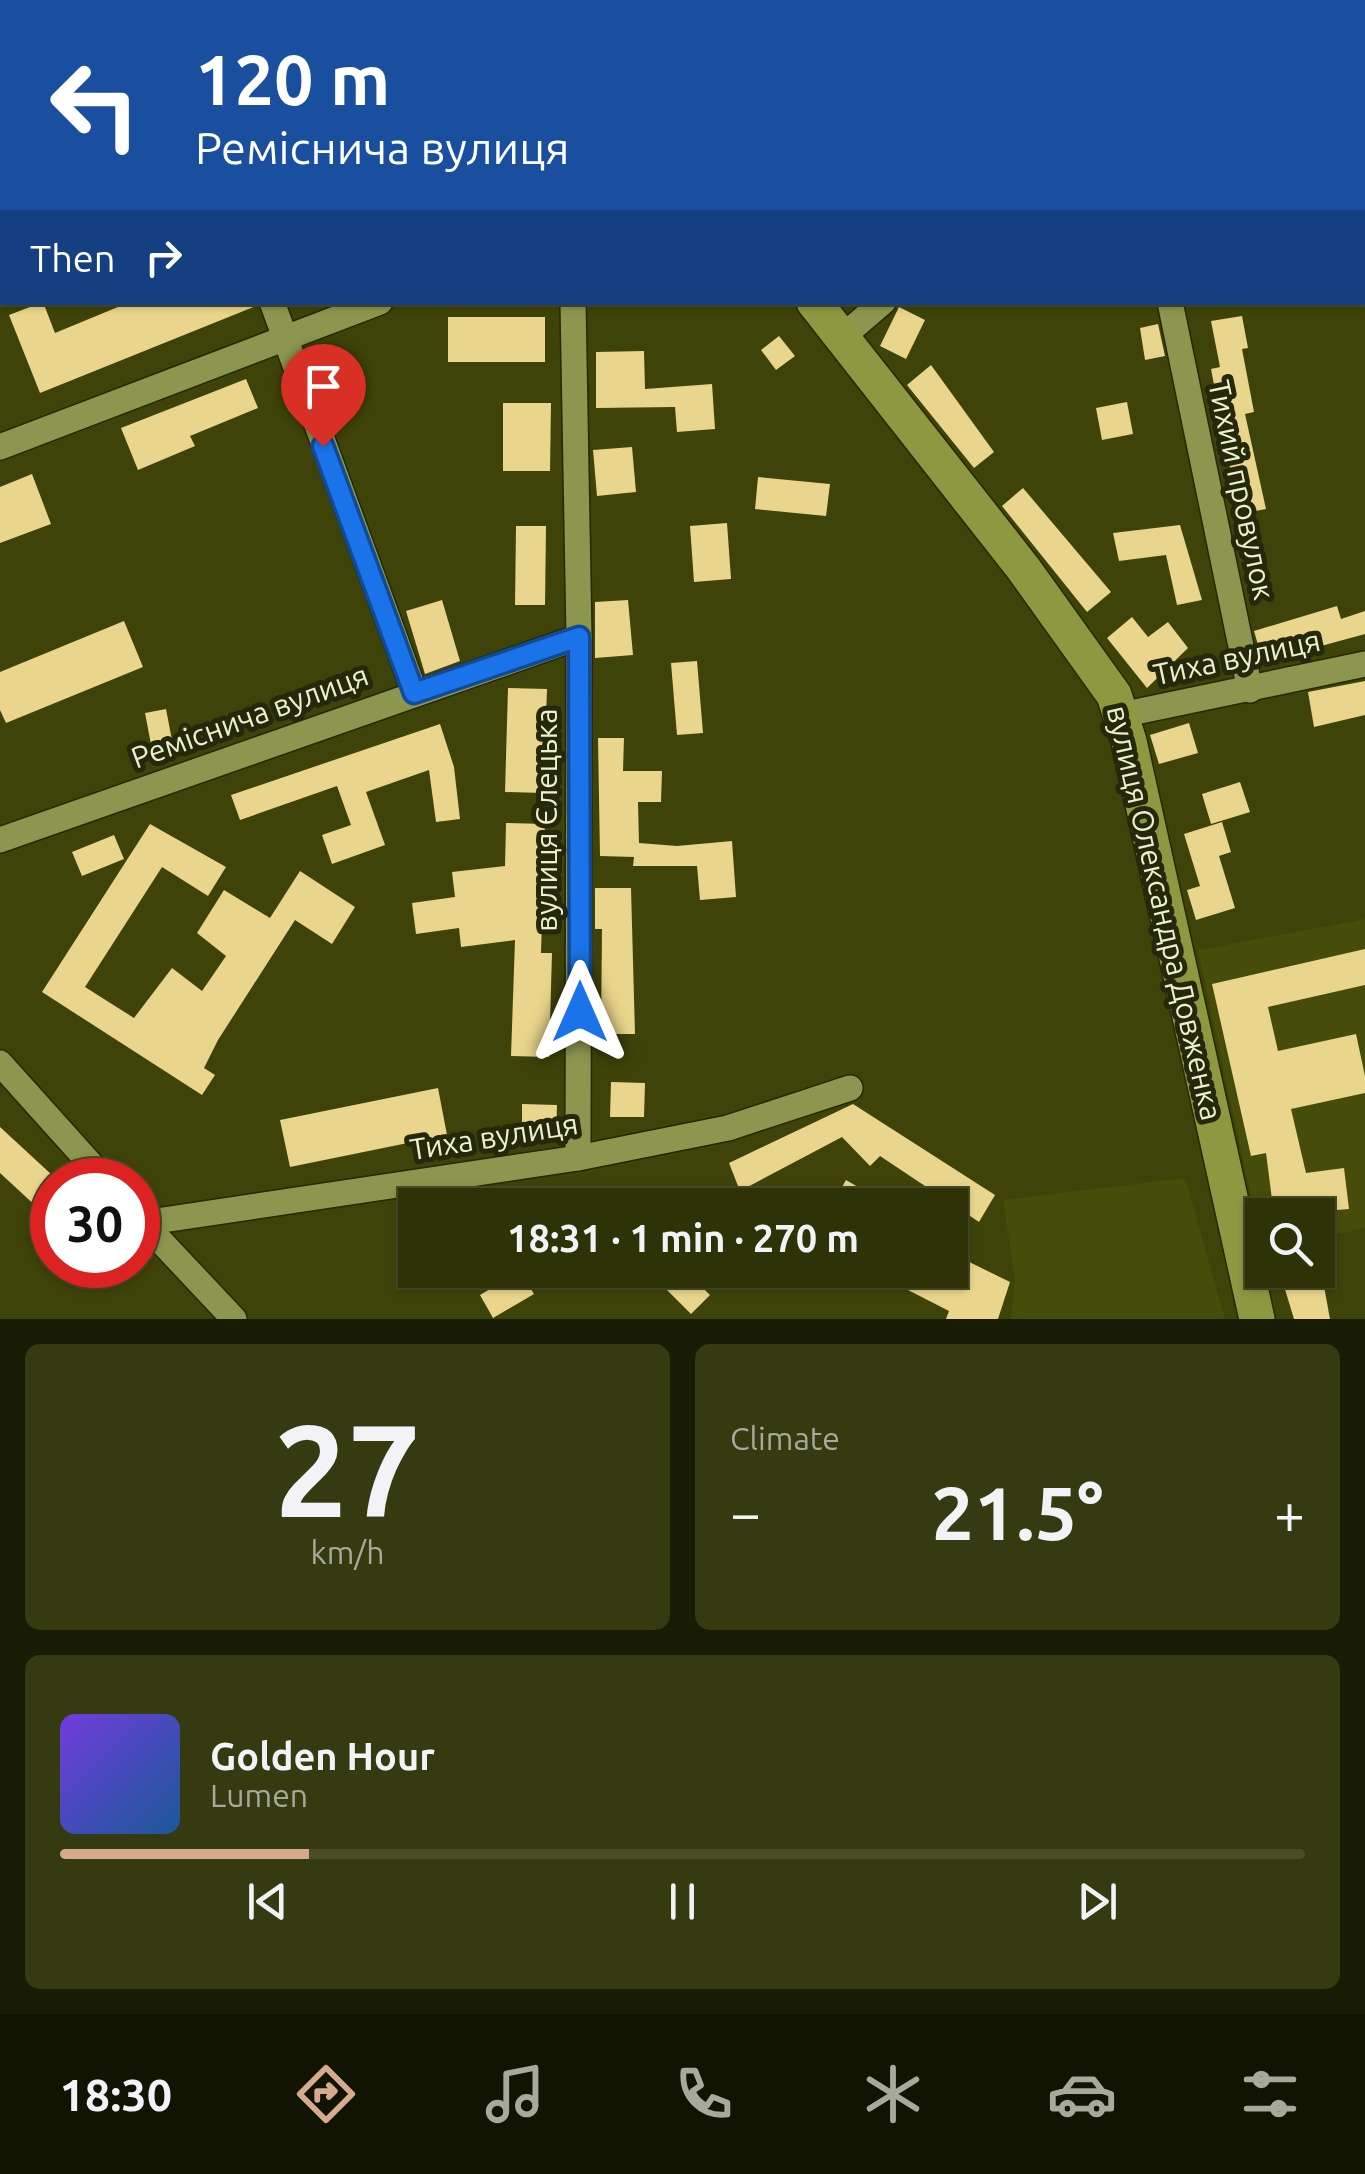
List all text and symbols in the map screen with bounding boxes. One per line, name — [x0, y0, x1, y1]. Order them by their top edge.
icon: left — [30, 40, 160, 170]
text: 120 m — [195, 40, 390, 118]
text: Реміснича вулиця — [195, 122, 570, 173]
icon: right — [136, 230, 191, 285]
text: Then — [30, 237, 116, 279]
pin — [281, 344, 366, 447]
icon: arrive — [296, 359, 351, 414]
street label: Тихий провулок — [1202, 377, 1282, 603]
street label: Тиха вулиця — [1150, 623, 1323, 691]
street label: Реміснича вулиця — [127, 657, 373, 775]
street label: вулиця Олександра Довженка — [1101, 702, 1229, 1123]
street label: вулиця Єлецька — [529, 708, 563, 932]
position arrow — [528, 960, 632, 1064]
street label: Тиха вулиця — [407, 1106, 580, 1166]
speed limit sign: 30 — [30, 1158, 160, 1288]
map controls — [1245, 1198, 1335, 1288]
button: search — [1245, 1198, 1335, 1288]
text: 18:31 · 1 min · 270 m — [507, 1217, 859, 1259]
text: 27 — [274, 1396, 421, 1542]
text: Climate — [730, 1420, 840, 1456]
text: 21.5° — [932, 1470, 1103, 1554]
text: − — [730, 1482, 761, 1543]
text: + — [1274, 1482, 1305, 1543]
text: km/h — [311, 1534, 384, 1570]
text: Golden Hour — [210, 1735, 435, 1777]
text: Lumen — [210, 1777, 308, 1813]
icon: previous — [240, 1874, 295, 1929]
icon: pause — [655, 1874, 710, 1929]
icon: next — [1070, 1874, 1125, 1929]
icon: directions — [291, 2059, 361, 2129]
icon: music — [480, 2059, 550, 2129]
icon: phone — [669, 2059, 739, 2129]
icon: climate — [858, 2059, 928, 2129]
icon: car — [1047, 2059, 1117, 2129]
icon: filters — [1235, 2059, 1305, 2129]
text: 18:30 — [59, 2069, 172, 2120]

